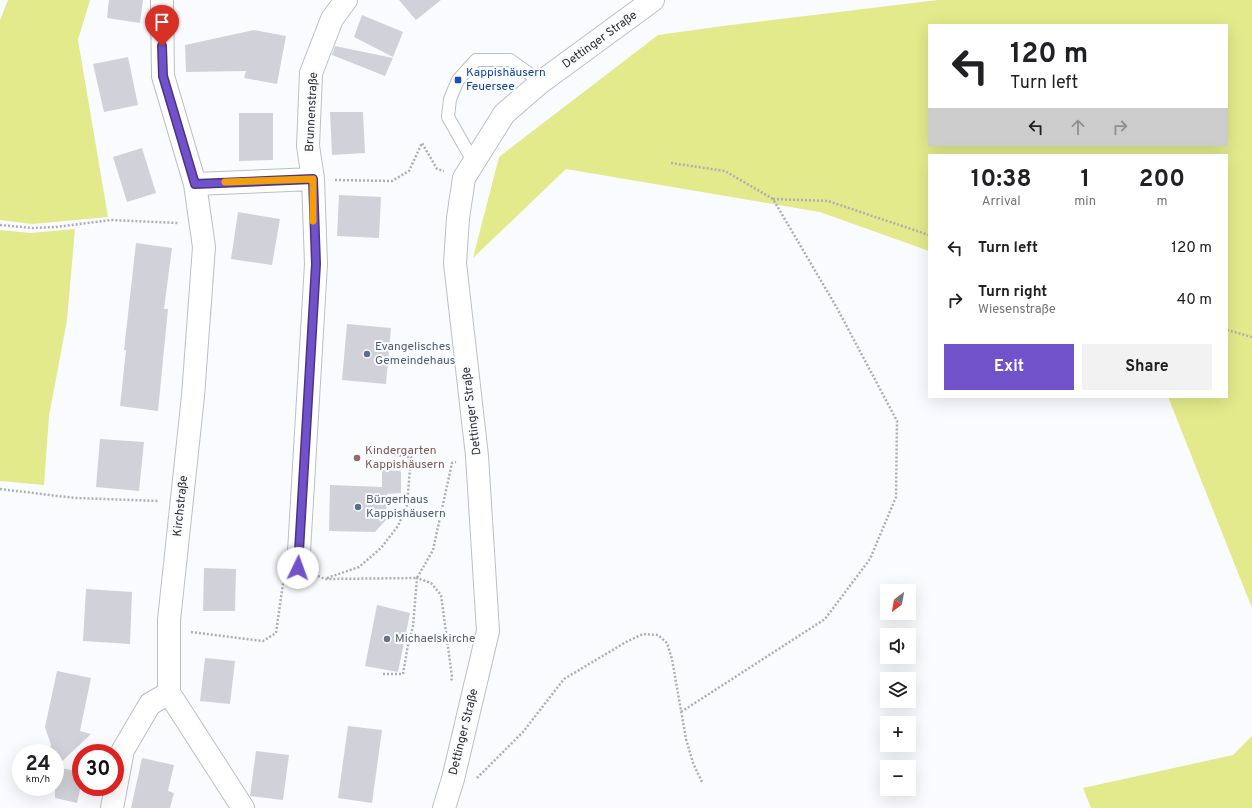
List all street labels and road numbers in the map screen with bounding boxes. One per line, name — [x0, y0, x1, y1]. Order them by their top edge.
street label: Dettinger Straße — [559, 7, 641, 73]
street label: Brunnenstraße — [302, 72, 322, 152]
street label: Dettinger Straße — [459, 366, 485, 456]
street label: Kirchstraße — [170, 475, 192, 537]
street label: Dettinger Straße — [446, 687, 482, 777]

